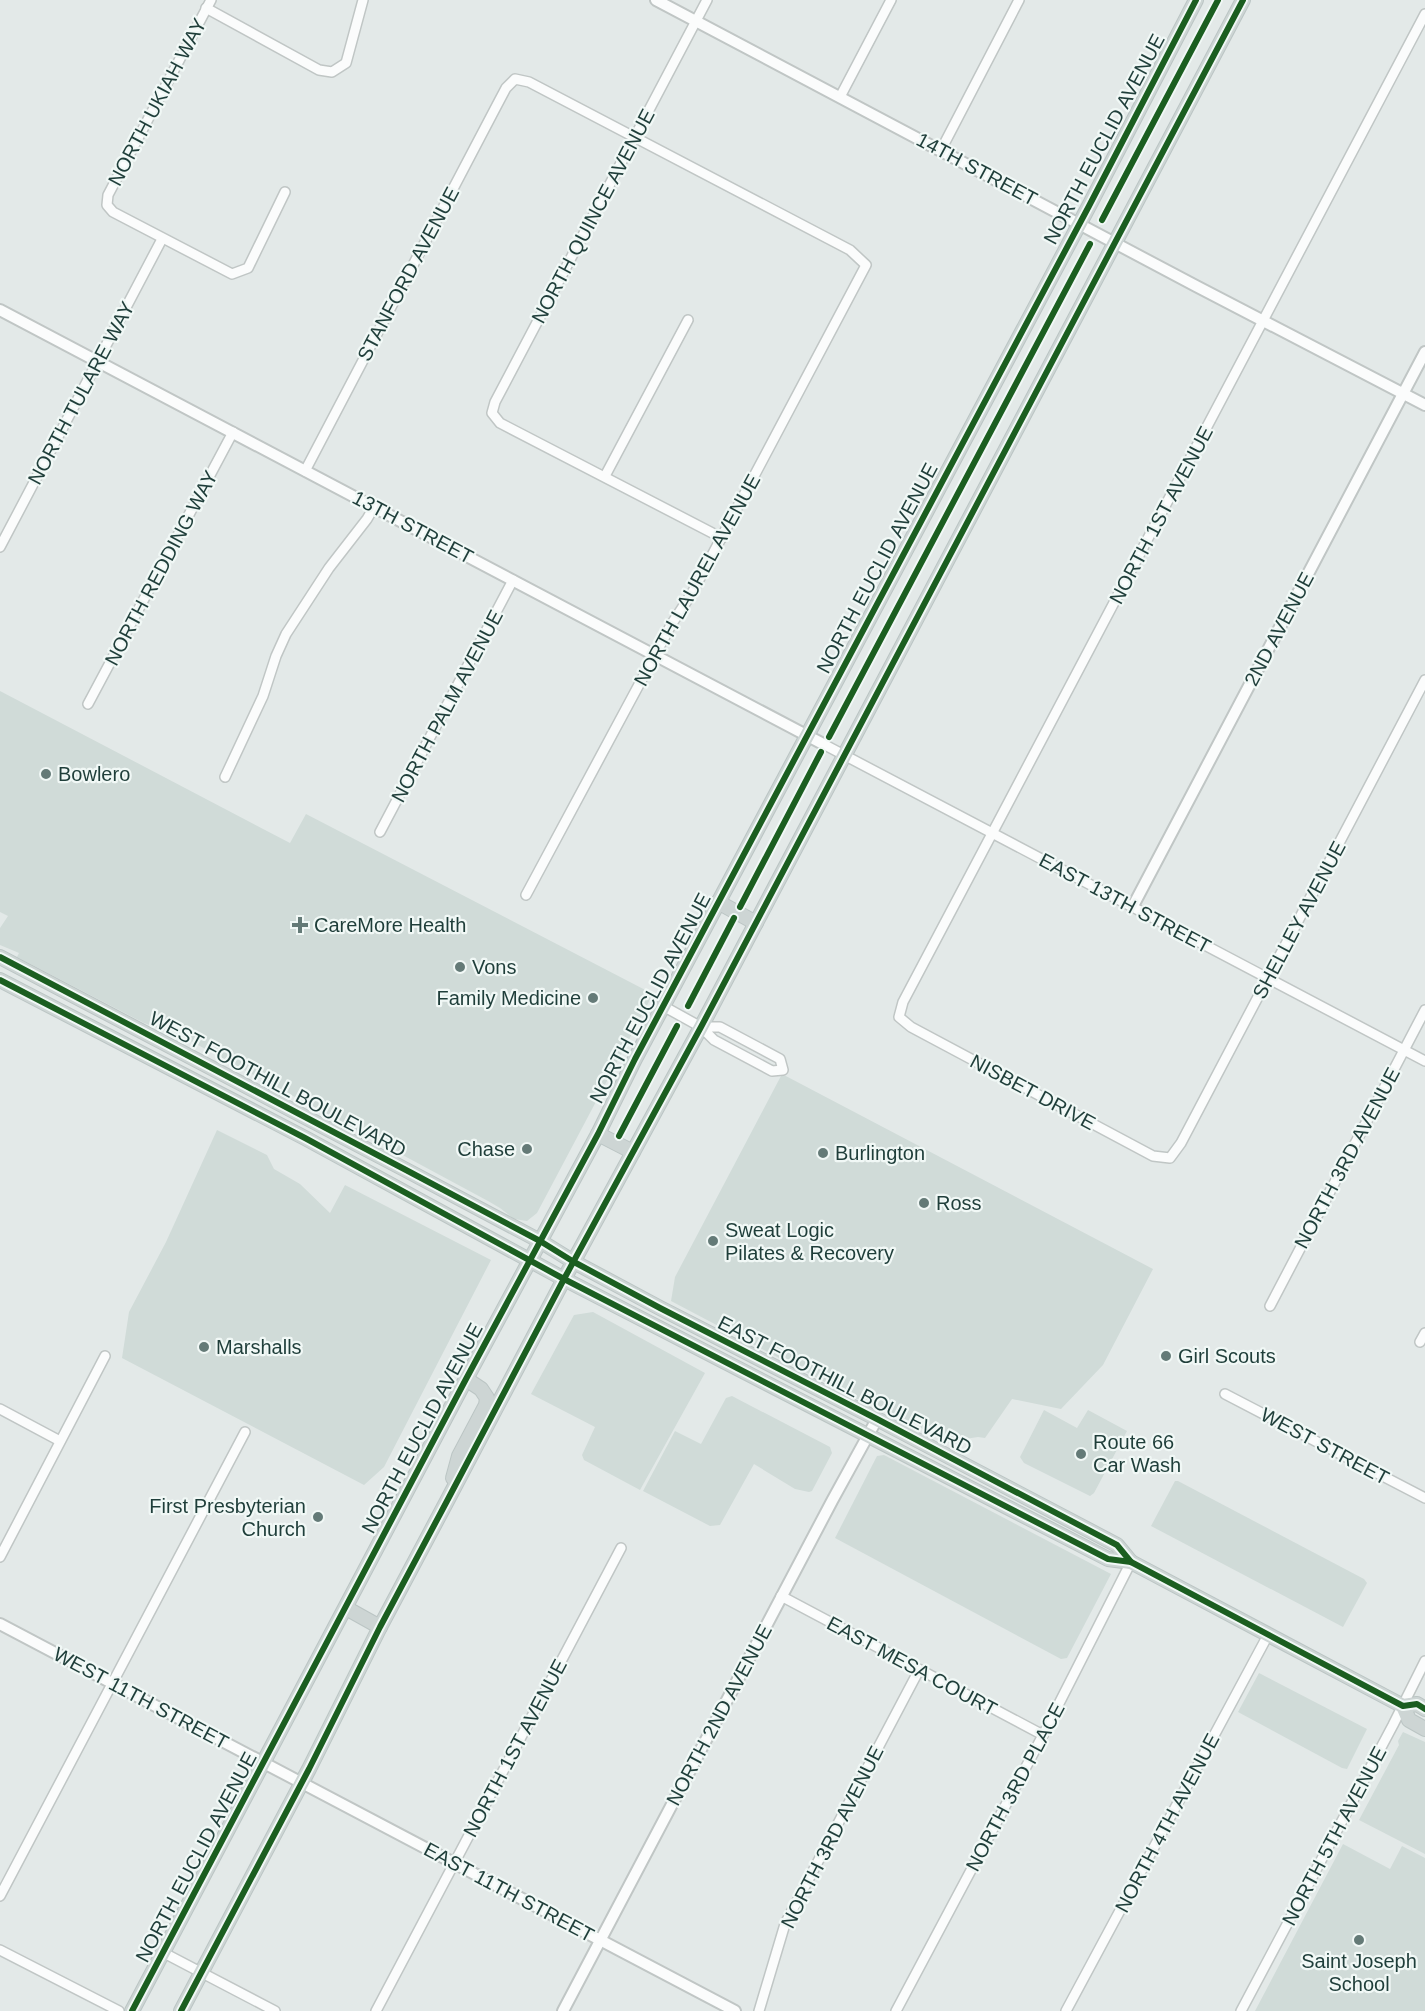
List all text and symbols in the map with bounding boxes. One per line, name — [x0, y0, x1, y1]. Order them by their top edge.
street label: NORTH UKIAH WAY — [104, 15, 210, 189]
street label: NORTH EUCLID AVENUE — [1039, 30, 1169, 248]
street label: NORTH QUINCE AVENUE — [527, 105, 659, 327]
street label: 14TH STREET — [913, 128, 1041, 210]
street label: STANFORD AVENUE — [353, 183, 463, 365]
street label: NORTH TULARE WAY — [23, 298, 139, 488]
street label: NORTH 1ST AVENUE — [1105, 422, 1217, 608]
street label: NORTH EUCLID AVENUE — [812, 459, 942, 677]
street label: NORTH REDDING WAY — [100, 467, 222, 669]
street label: NORTH LAUREL AVENUE — [630, 470, 764, 690]
street label: 13TH STREET — [349, 486, 477, 568]
street label: 2ND AVENUE — [1240, 569, 1318, 689]
street label: NORTH PALM AVENUE — [387, 606, 507, 806]
place label: Bowlero — [58, 763, 130, 785]
marker: Bowlero — [39, 767, 53, 781]
street label: SHELLEY AVENUE — [1248, 838, 1350, 1002]
street label: EAST 13TH STREET — [1036, 849, 1214, 957]
street label: NORTH EUCLID AVENUE — [585, 889, 715, 1107]
place label: CareMore Health — [314, 914, 466, 936]
marker: CareMore Health — [291, 916, 309, 934]
place label: Vons — [472, 956, 516, 978]
marker: Vons — [453, 960, 467, 974]
place label: Family Medicine — [437, 987, 581, 1009]
marker: Family Medicine — [586, 991, 600, 1005]
street label: WEST FOOTHILL BOULEVARD — [146, 1007, 410, 1161]
street label: NISBET DRIVE — [967, 1050, 1099, 1134]
street label: NORTH 3RD AVENUE — [1290, 1064, 1404, 1252]
place label: Chase — [457, 1138, 515, 1160]
marker: Chase — [520, 1142, 534, 1156]
place label: Burlington — [835, 1142, 925, 1164]
marker: Burlington — [816, 1146, 830, 1160]
place label: Ross — [936, 1192, 982, 1214]
marker: Ross — [917, 1196, 931, 1210]
place label: Sweat Logic Pilates & Recovery — [725, 1219, 894, 1264]
marker: Sweat Logic Pilates & Recovery — [706, 1234, 720, 1248]
street label: EAST FOOTHILL BOULEVARD — [714, 1311, 976, 1459]
street label: NORTH EUCLID AVENUE — [357, 1319, 487, 1537]
place label: Marshalls — [216, 1336, 302, 1358]
marker: Marshalls — [197, 1340, 211, 1354]
place label: Girl Scouts — [1178, 1345, 1276, 1367]
marker: Girl Scouts — [1159, 1349, 1173, 1363]
street label: WEST STREET — [1257, 1403, 1393, 1489]
place label: Route 66 Car Wash — [1093, 1431, 1181, 1476]
marker: Route 66 Car Wash — [1074, 1447, 1088, 1461]
place label: First Presbyterian Church — [149, 1495, 306, 1540]
marker: First Presbyterian Church — [311, 1510, 325, 1524]
street label: EAST MESA COURT — [823, 1612, 1001, 1720]
street label: NORTH 2ND AVENUE — [662, 1621, 776, 1809]
street label: WEST 11TH STREET — [50, 1643, 232, 1753]
street label: NORTH 1ST AVENUE — [459, 1655, 571, 1841]
street label: NORTH 3RD PLACE — [961, 1699, 1069, 1875]
street label: NORTH 4TH AVENUE — [1111, 1730, 1223, 1916]
street label: NORTH 3RD AVENUE — [776, 1742, 888, 1932]
street label: NORTH 5TH AVENUE — [1278, 1743, 1390, 1929]
street label: NORTH EUCLID AVENUE — [131, 1748, 261, 1966]
street label: EAST 11TH STREET — [420, 1838, 598, 1946]
marker: Saint Joseph School — [1352, 1933, 1366, 1947]
place label: Saint Joseph School — [1301, 1950, 1417, 1995]

